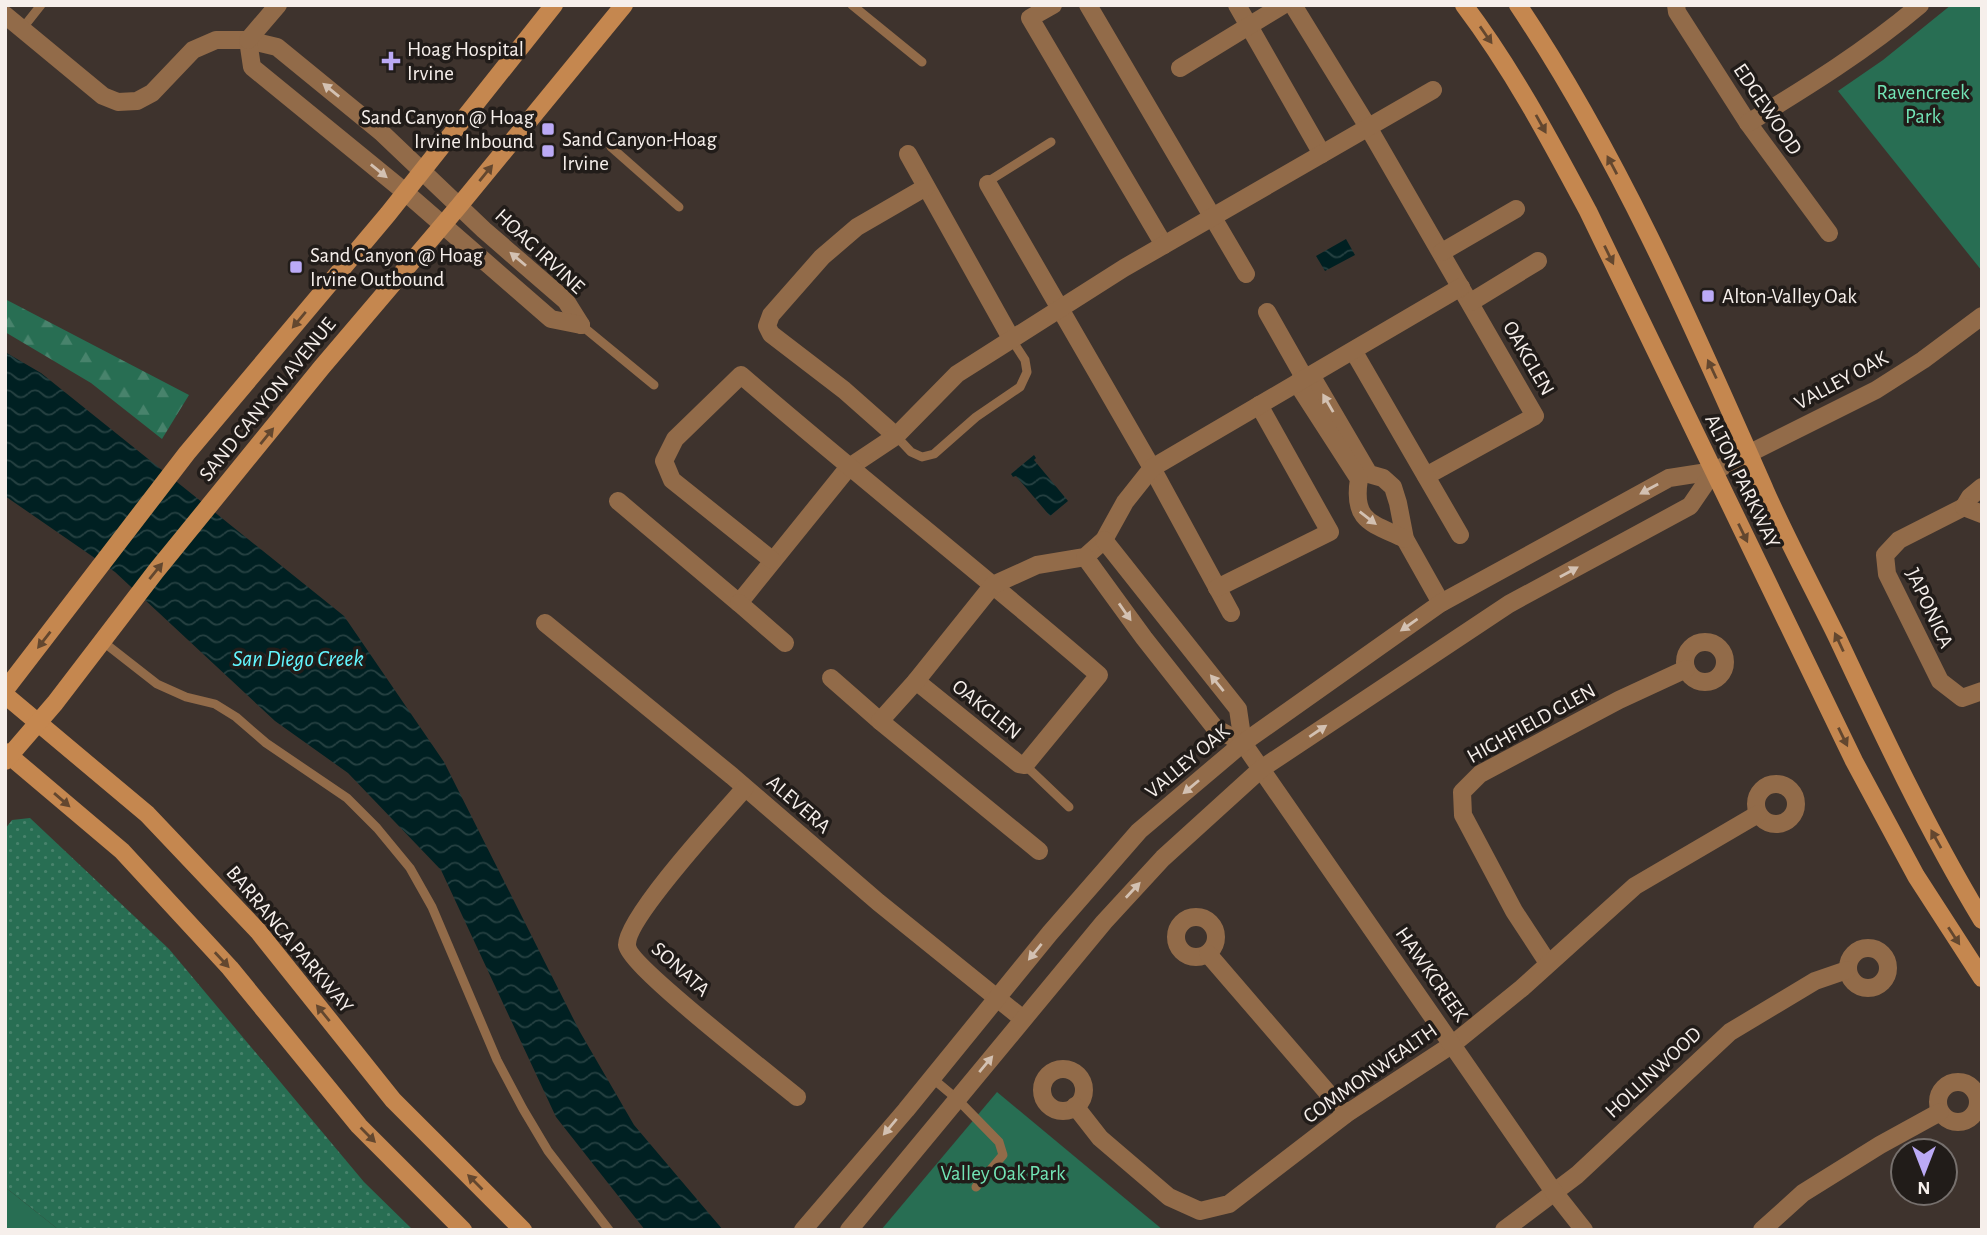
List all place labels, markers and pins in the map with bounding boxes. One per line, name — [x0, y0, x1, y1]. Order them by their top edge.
place label: Hoag Hospital Irvine — [407, 39, 524, 84]
marker: Hoag Hospital Irvine — [381, 51, 401, 71]
place label: Sand Canyon @ Hoag Irvine Inbound — [361, 107, 535, 152]
marker: Sand Canyon @ Hoag Irvine Inbound — [540, 121, 556, 137]
place label: Sand Canyon-Hoag Irvine — [562, 129, 717, 174]
marker: Sand Canyon-Hoag Irvine — [540, 143, 556, 159]
place label: Sand Canyon @ Hoag Irvine Outbound — [310, 245, 484, 290]
marker: Sand Canyon @ Hoag Irvine Outbound — [288, 259, 304, 275]
place label: Alton-Valley Oak — [1722, 286, 1857, 307]
marker: Alton-Valley Oak — [1700, 288, 1716, 304]

